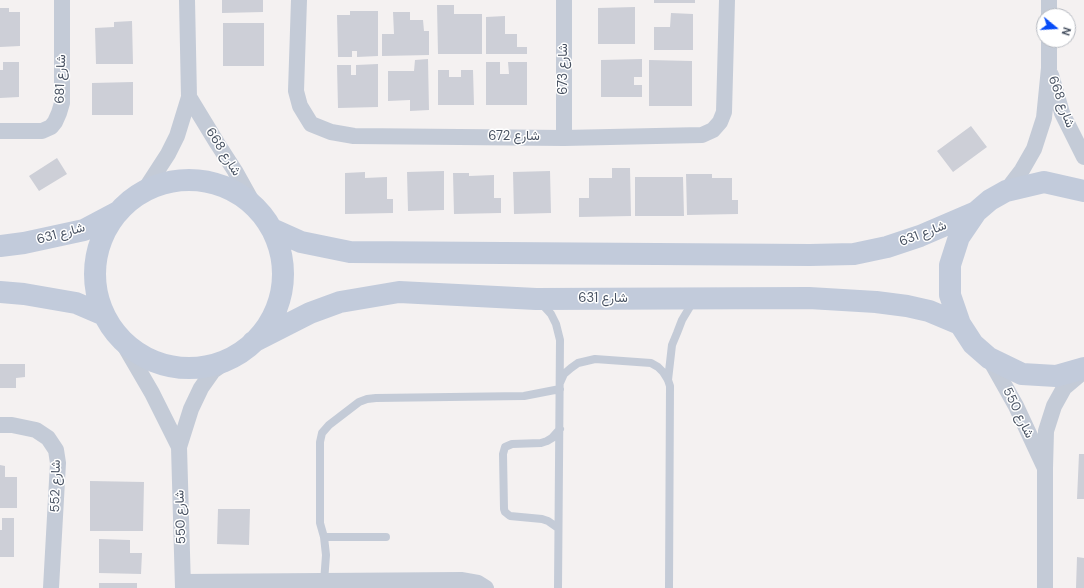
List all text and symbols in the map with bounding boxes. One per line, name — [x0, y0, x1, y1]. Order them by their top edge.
north arrow — [1036, 8, 1076, 48]
text: N — [1059, 25, 1074, 37]
street label: شارع 673 — [556, 43, 572, 95]
street label: شارع 681 — [52, 54, 70, 104]
street label: شارع 668 — [1044, 74, 1078, 130]
street label: شارع 668 — [202, 125, 244, 179]
street label: شارع 672 — [488, 129, 540, 145]
street label: شارع 631 — [897, 218, 949, 250]
street label: شارع 631 — [35, 220, 87, 248]
street label: شارع 631 — [578, 291, 628, 307]
street label: شارع 550 — [999, 385, 1037, 441]
street label: شارع 552 — [48, 460, 64, 512]
street label: شارع 550 — [172, 490, 190, 544]

